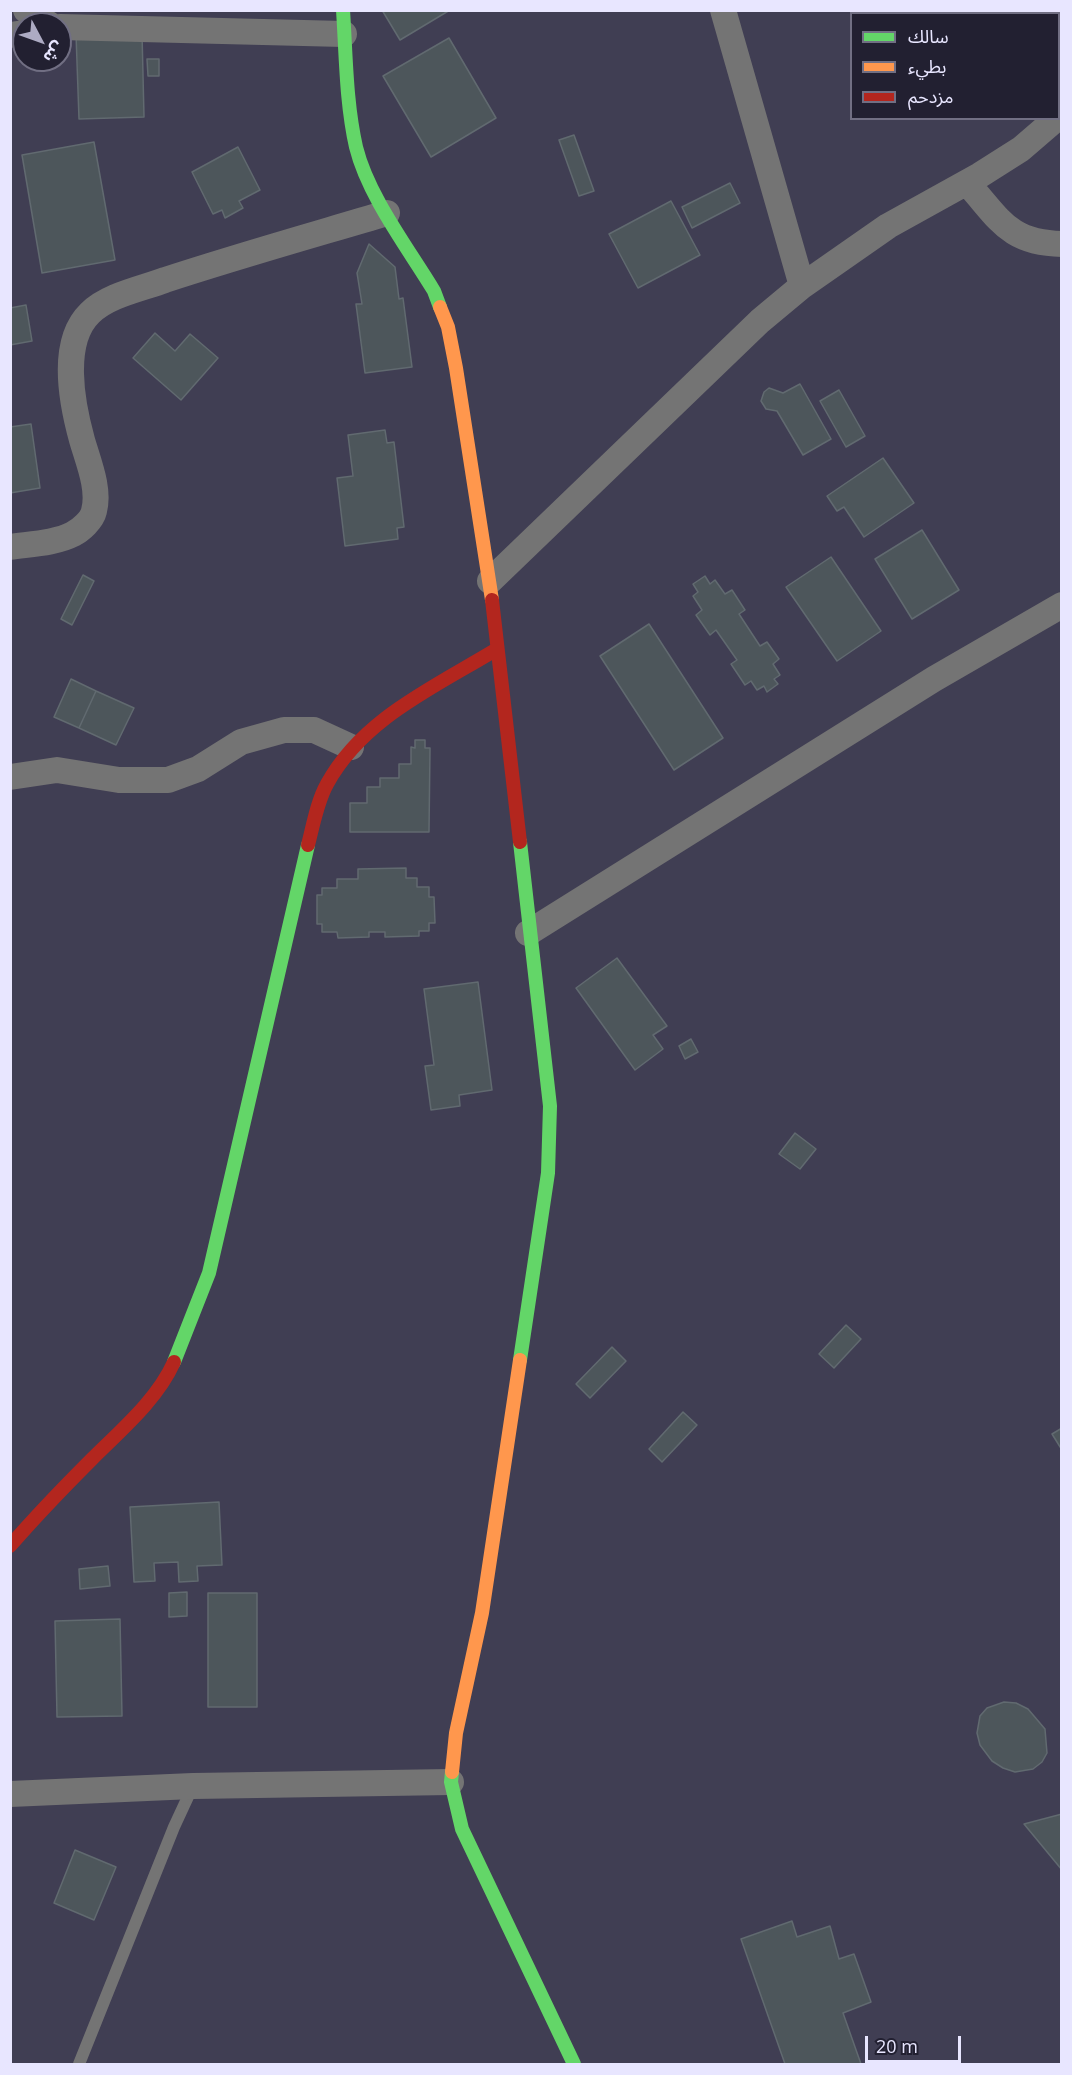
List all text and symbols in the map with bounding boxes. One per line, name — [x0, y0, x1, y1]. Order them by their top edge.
north arrow — [12, 12, 72, 72]
legend — [850, 12, 1060, 120]
text: سالك — [908, 24, 949, 48]
text: ش — [39, 37, 70, 68]
text: بطيء — [908, 54, 946, 78]
text: مزدحم — [908, 84, 953, 108]
scale bar — [868, 2024, 964, 2062]
text: 20 m — [876, 2034, 918, 2058]

